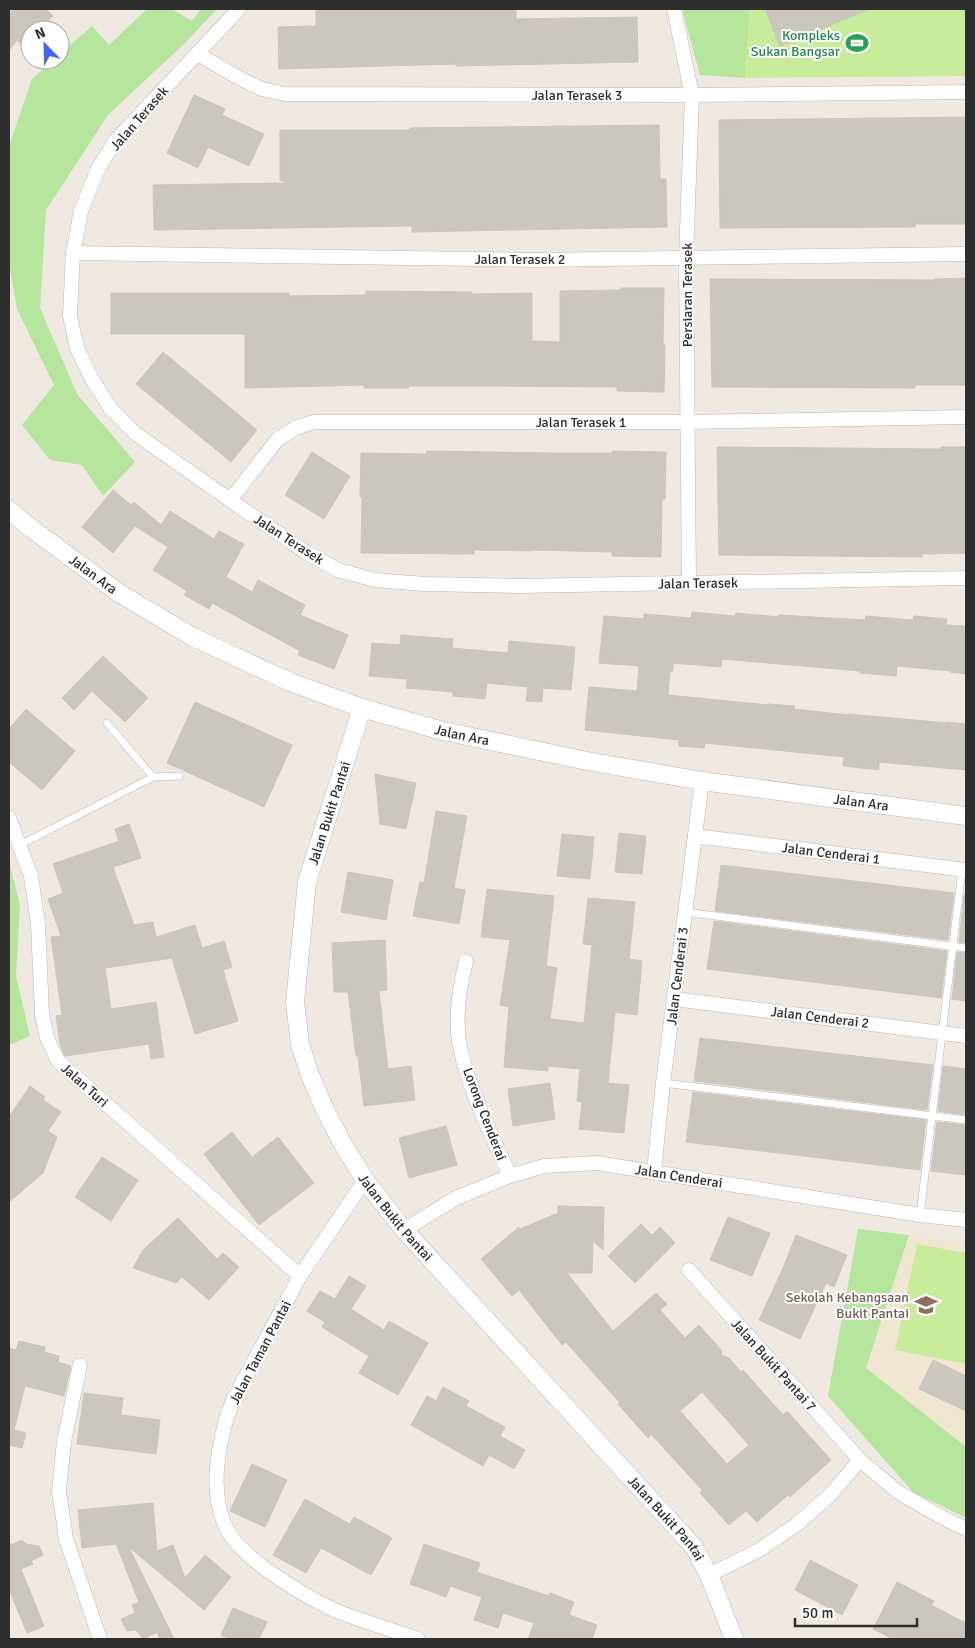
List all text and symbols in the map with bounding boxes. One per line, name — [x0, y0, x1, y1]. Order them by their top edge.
north arrow — [20, 20, 70, 70]
text: N — [32, 24, 48, 43]
place label: Kompleks Sukan Bangsar — [751, 27, 841, 60]
sports icon: Kompleks Sukan Bangsar — [844, 30, 870, 56]
street label: Jalan Terasek — [107, 83, 172, 154]
street label: Jalan Terasek 3 — [532, 87, 622, 104]
street label: Persiaran Terasek — [679, 243, 696, 347]
street label: Jalan Terasek 2 — [475, 251, 565, 268]
street label: Jalan Terasek 1 — [536, 414, 626, 431]
street label: Jalan Terasek — [251, 511, 327, 568]
street label: Jalan Ara — [66, 551, 121, 598]
street label: Jalan Terasek — [658, 574, 738, 593]
street label: Jalan Ara — [432, 721, 491, 749]
street label: Jalan Bukit Pantai — [305, 759, 354, 867]
street label: Jalan Ara — [832, 791, 890, 815]
street label: Jalan Cenderai 1 — [781, 839, 881, 868]
street label: Jalan Cenderai 3 — [663, 926, 692, 1026]
street label: Jalan Cenderai 2 — [770, 1003, 870, 1032]
street label: Jalan Turi — [58, 1060, 112, 1111]
street label: Lorong Cenderai — [459, 1065, 510, 1163]
street label: Jalan Cenderai — [634, 1161, 724, 1192]
street label: Jalan Bukit Pantai — [354, 1171, 436, 1265]
place label: Sekolah Kebangsaan Bukit Pantai — [786, 1289, 909, 1322]
school or university icon: Sekolah Kebangsaan Bukit Pantai — [913, 1292, 939, 1318]
street label: Jalan Taman Pantai — [226, 1297, 295, 1407]
street label: Jalan Bukit Pantai 7 — [728, 1316, 820, 1415]
street label: Jalan Bukit Pantai — [624, 1472, 708, 1564]
scale bar — [795, 1596, 918, 1628]
text: 50 m — [802, 1604, 833, 1622]

